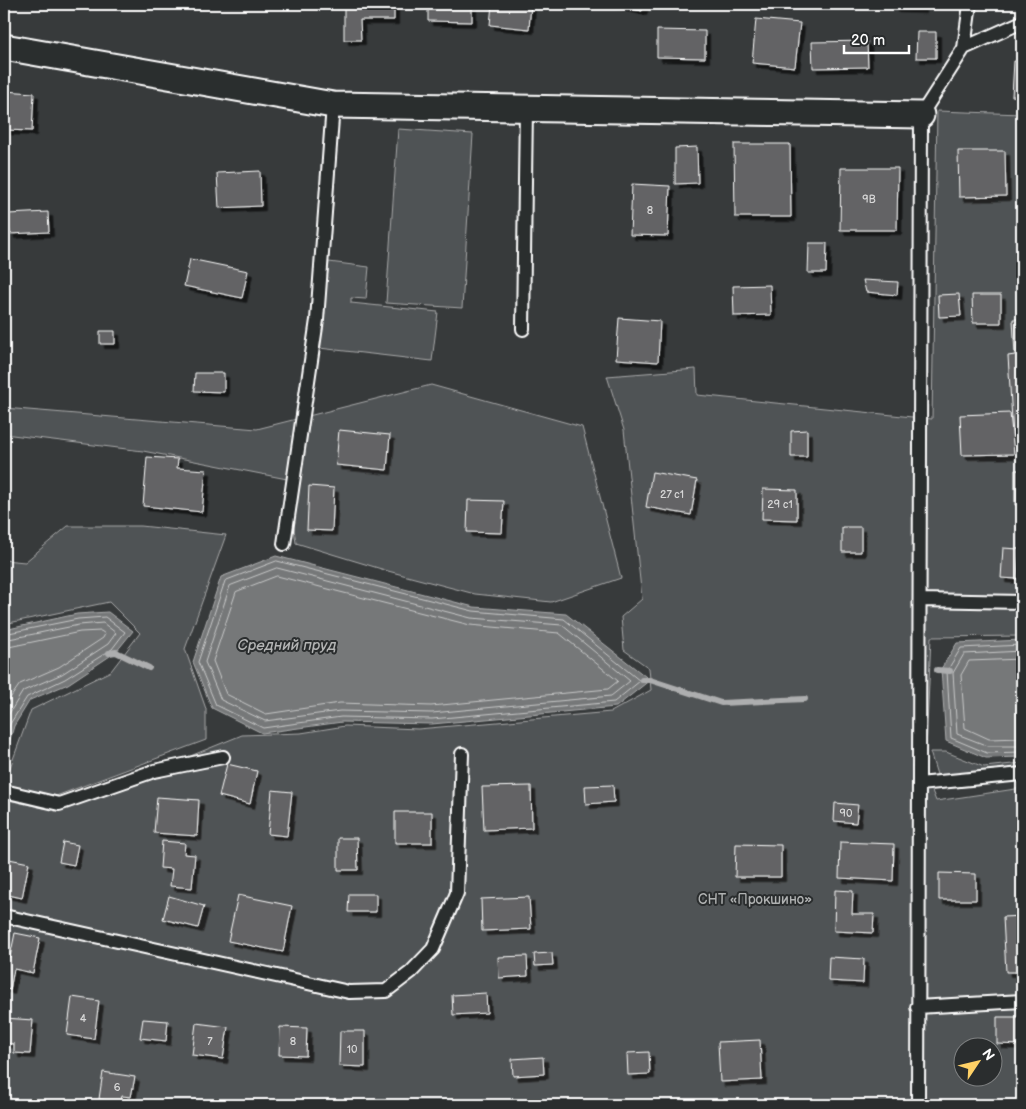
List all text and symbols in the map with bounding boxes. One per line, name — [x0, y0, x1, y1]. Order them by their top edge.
scale bar — [844, 22, 908, 54]
text: 20 m — [851, 31, 885, 50]
house number: 9В — [862, 193, 876, 206]
house number: 8 — [647, 204, 653, 217]
house number: 27 с1 — [660, 488, 684, 501]
house number: 29 с1 — [767, 498, 793, 511]
water label: Средний пруд — [238, 636, 336, 655]
house number: 90 — [840, 807, 853, 820]
park label: СНТ «Прокшино» — [698, 891, 812, 908]
house number: 4 — [80, 1012, 87, 1025]
house number: 7 — [207, 1035, 213, 1048]
house number: 8 — [290, 1035, 296, 1048]
north arrow — [954, 1036, 1004, 1086]
house number: 10 — [347, 1043, 358, 1056]
text: N — [978, 1046, 998, 1064]
house number: 6 — [114, 1081, 121, 1094]

